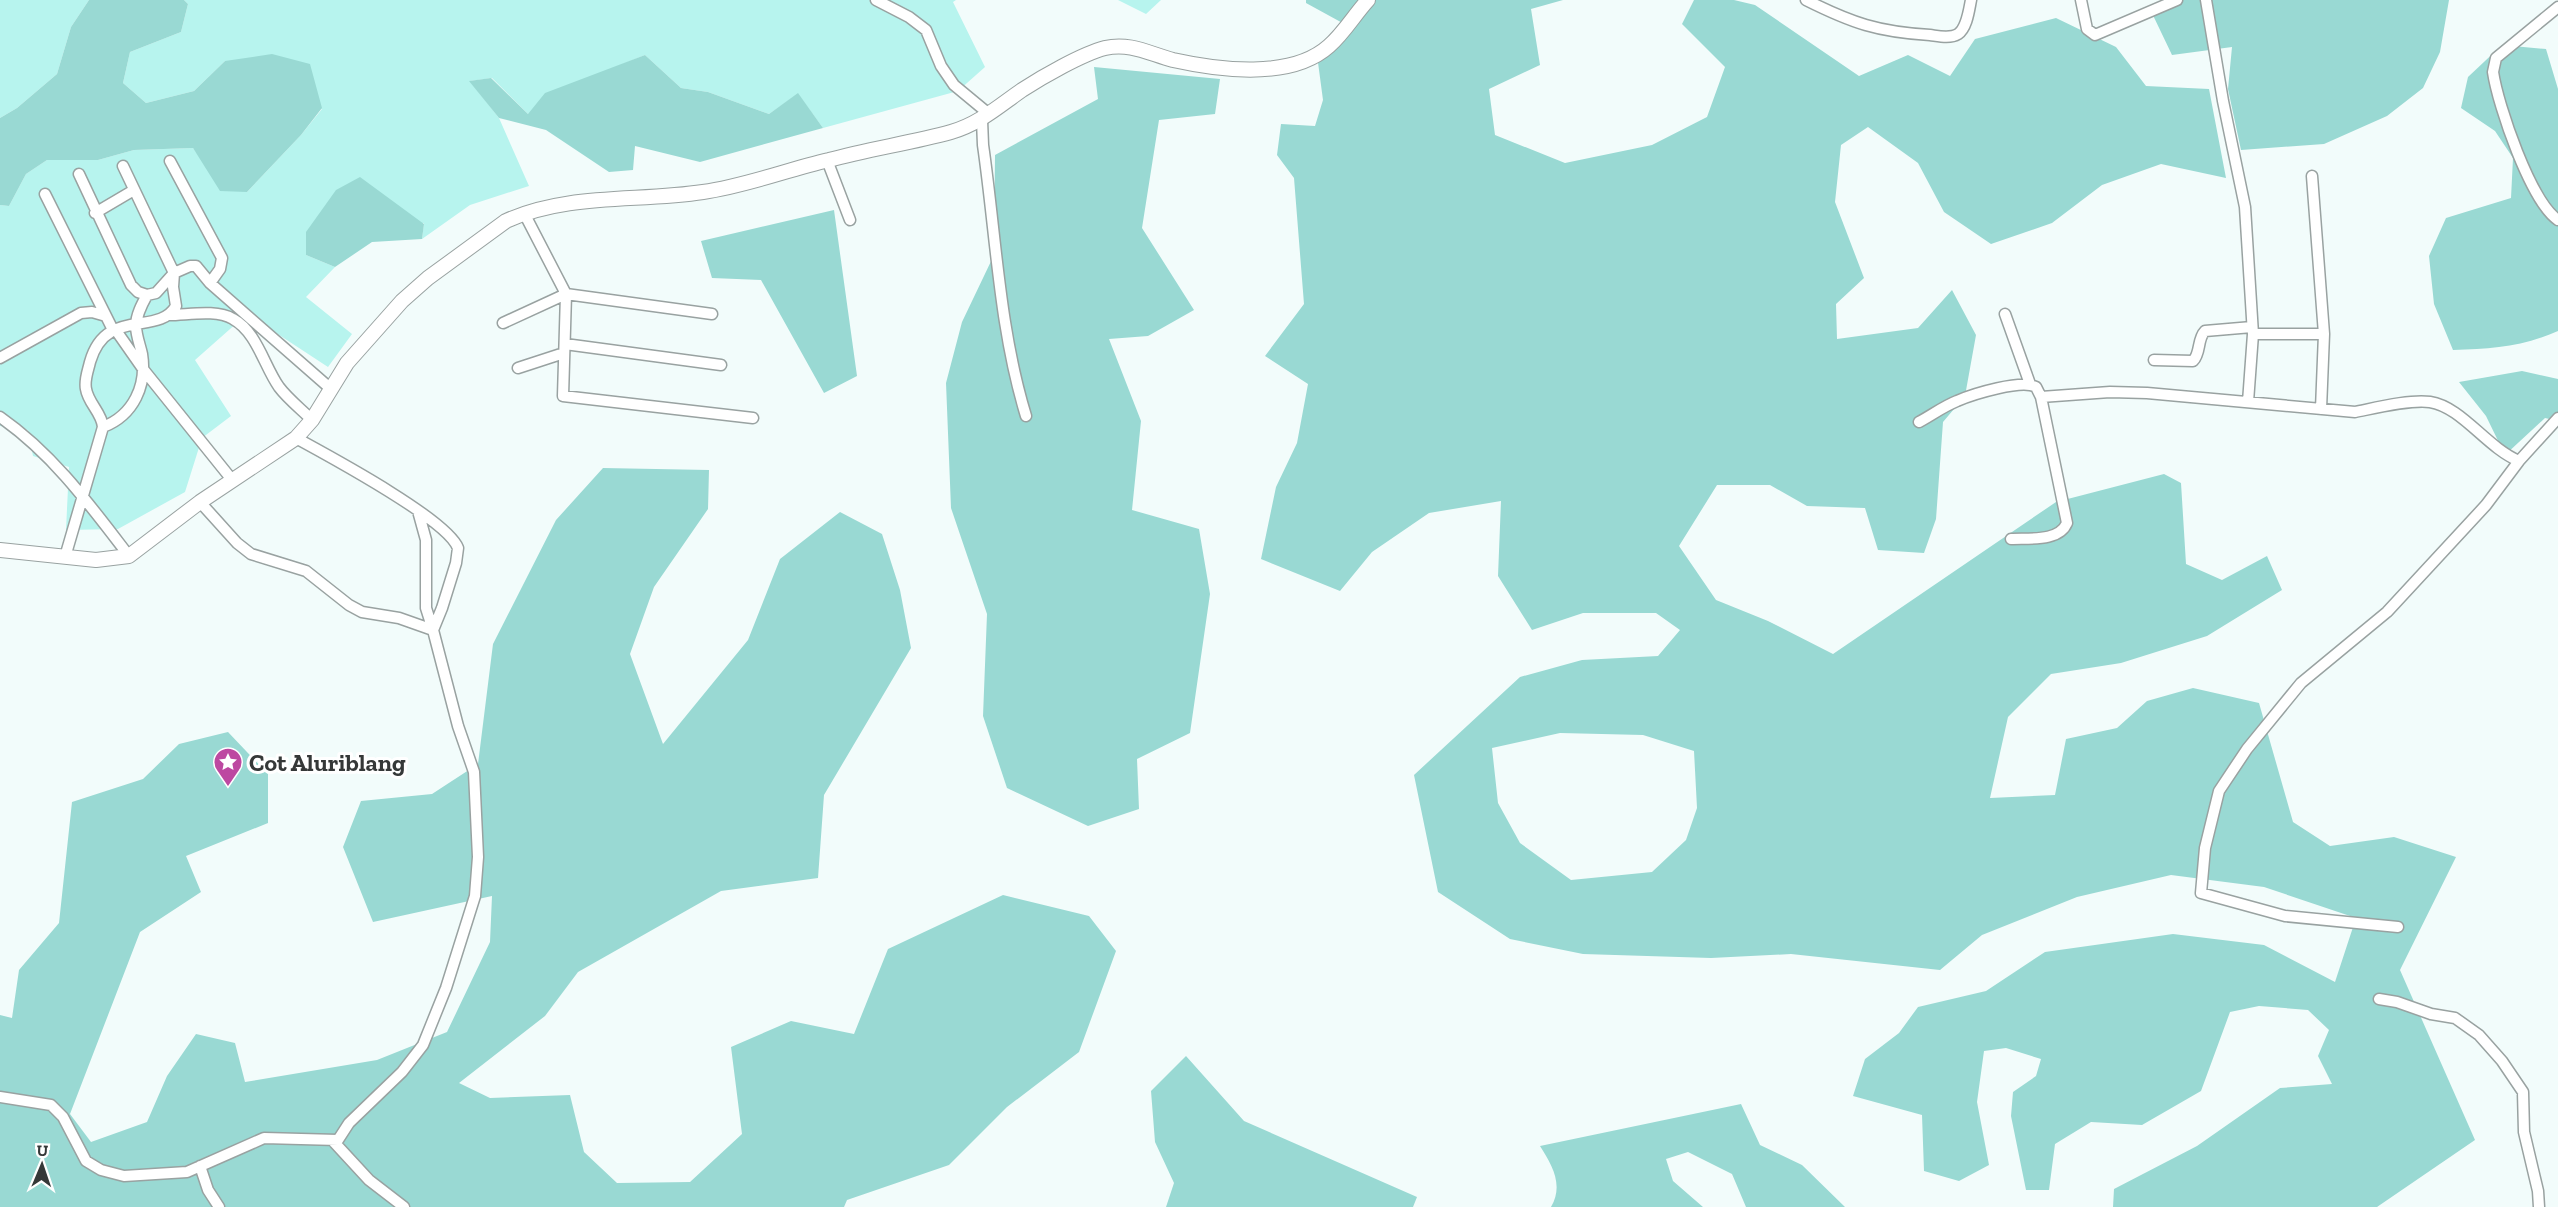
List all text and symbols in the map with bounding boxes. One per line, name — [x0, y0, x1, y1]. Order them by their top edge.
place icon: Cot Aluriblang — [212, 746, 244, 788]
place label: Cot Aluriblang — [249, 748, 406, 777]
north arrow — [12, 1135, 72, 1195]
text: U — [36, 1141, 49, 1160]

